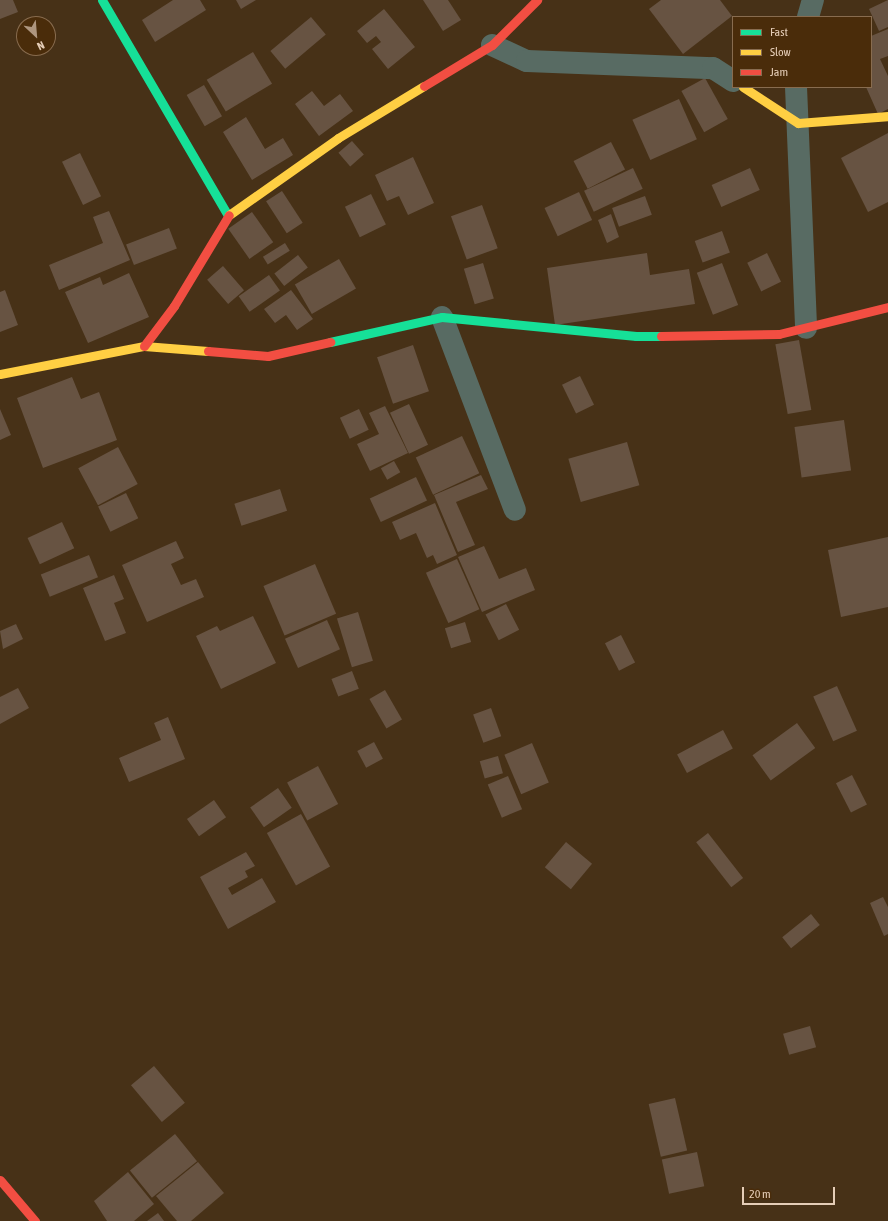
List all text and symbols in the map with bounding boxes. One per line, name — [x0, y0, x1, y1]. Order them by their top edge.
north arrow — [16, 16, 56, 56]
legend — [732, 16, 872, 88]
text: Fast — [770, 25, 788, 39]
text: N — [35, 39, 46, 53]
text: Slow — [770, 45, 791, 59]
text: Jam — [770, 65, 788, 79]
scale bar — [744, 1179, 837, 1205]
text: 20 m — [749, 1187, 771, 1201]

